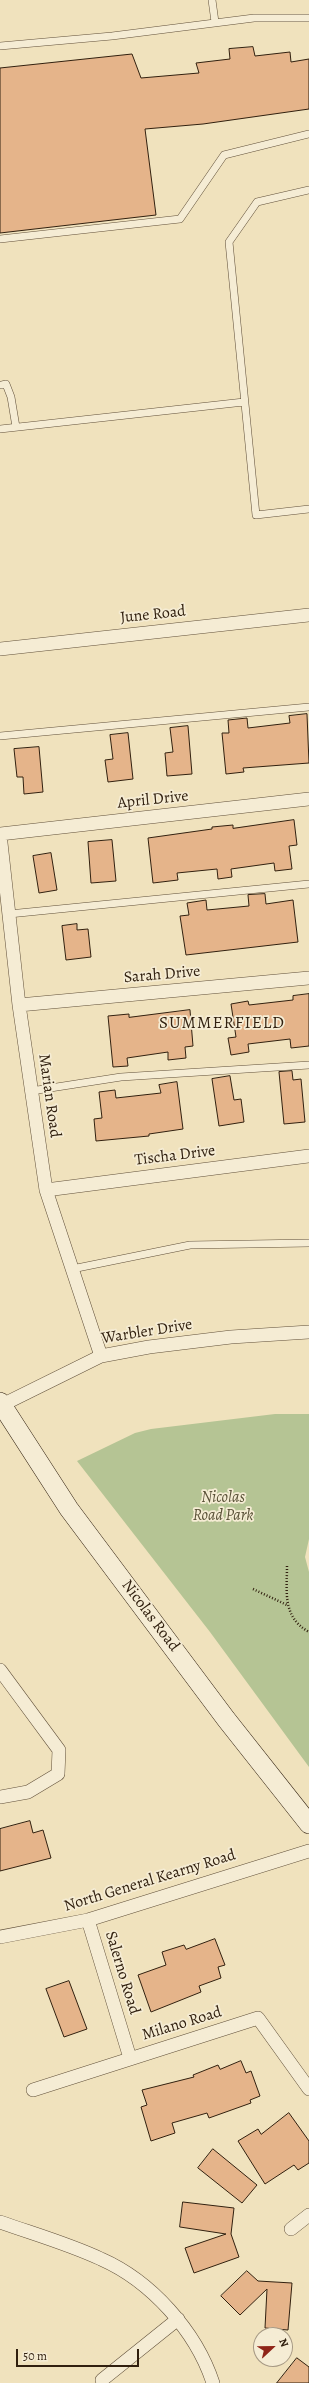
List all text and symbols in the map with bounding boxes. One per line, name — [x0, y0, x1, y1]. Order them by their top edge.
street label: June Road — [119, 602, 187, 628]
street label: April Drive — [117, 787, 189, 813]
street label: Sarah Drive — [123, 962, 201, 988]
district label: SUMMERFIELD — [159, 1014, 285, 1034]
street label: Marian Road — [34, 1053, 64, 1139]
street label: Tischa Drive — [134, 1142, 216, 1170]
street label: Warbler Drive — [100, 1315, 194, 1349]
park label: Nicolas Road Park — [193, 1488, 253, 1526]
street label: Nicolas Road — [117, 1576, 183, 1656]
street label: North General Kearny Road — [62, 1846, 238, 1916]
street label: Salerno Road — [100, 1929, 144, 2017]
street label: Milano Road — [140, 2003, 224, 2045]
north arrow — [253, 2327, 293, 2367]
text: N — [275, 2336, 292, 2349]
scale bar — [18, 2341, 141, 2367]
text: 50 m — [23, 2348, 47, 2364]

